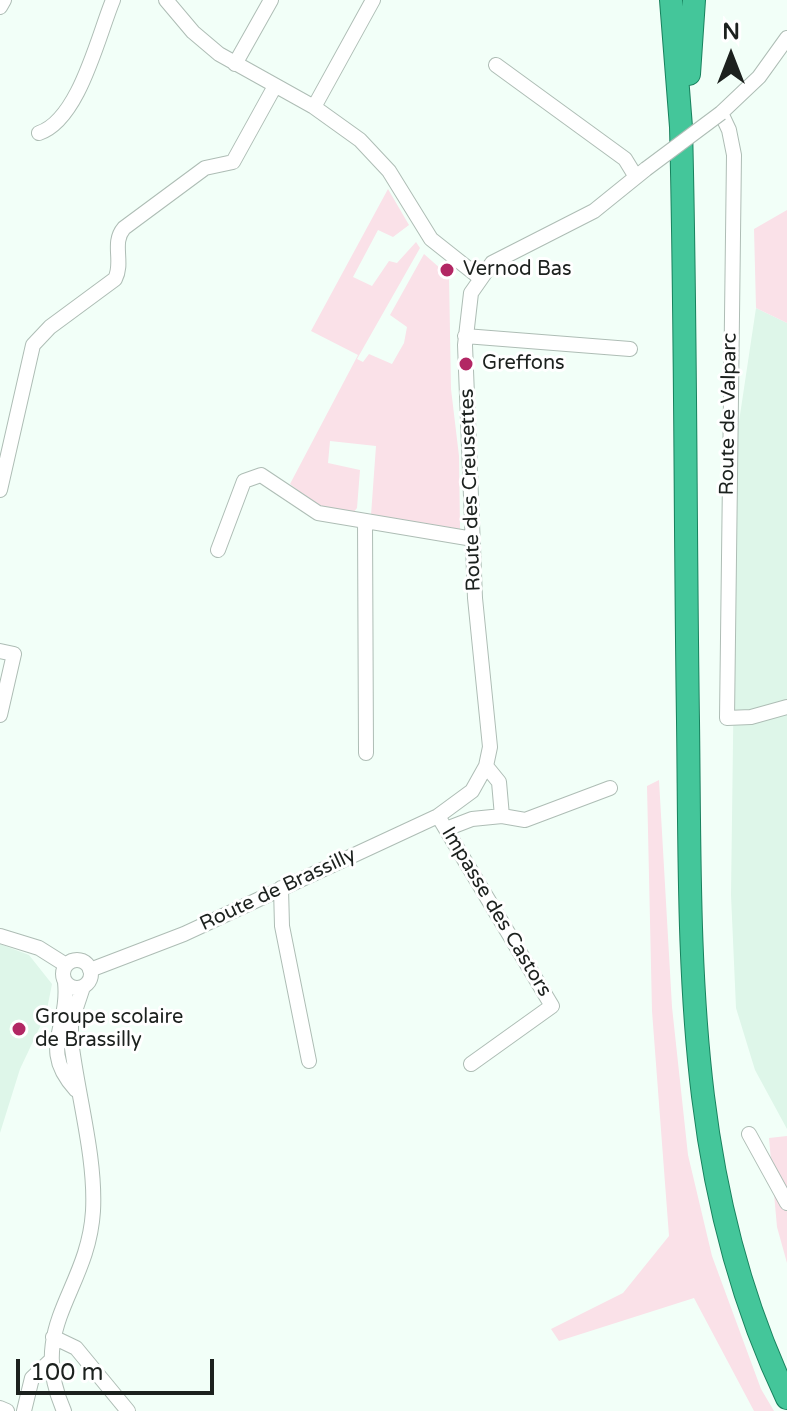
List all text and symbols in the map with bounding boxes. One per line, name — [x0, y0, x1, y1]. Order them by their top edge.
north arrow — [691, 16, 771, 96]
text: N — [722, 19, 740, 45]
place label: Vernod Bas — [463, 258, 572, 282]
marker: Vernod Bas — [438, 261, 456, 279]
street label: Route de Valparc — [716, 332, 742, 496]
place label: Greffons — [482, 352, 565, 376]
marker: Greffons — [457, 355, 475, 373]
street label: Route des Creusettes — [455, 388, 487, 592]
street label: Impasse des Castors — [436, 823, 556, 1001]
street label: Route de Brassilly — [196, 843, 360, 937]
place label: Groupe scolaire de Brassilly — [35, 1006, 183, 1053]
marker: Groupe scolaire de Brassilly — [10, 1020, 28, 1038]
scale bar — [20, 1343, 218, 1393]
text: 100 m — [30, 1358, 104, 1387]

